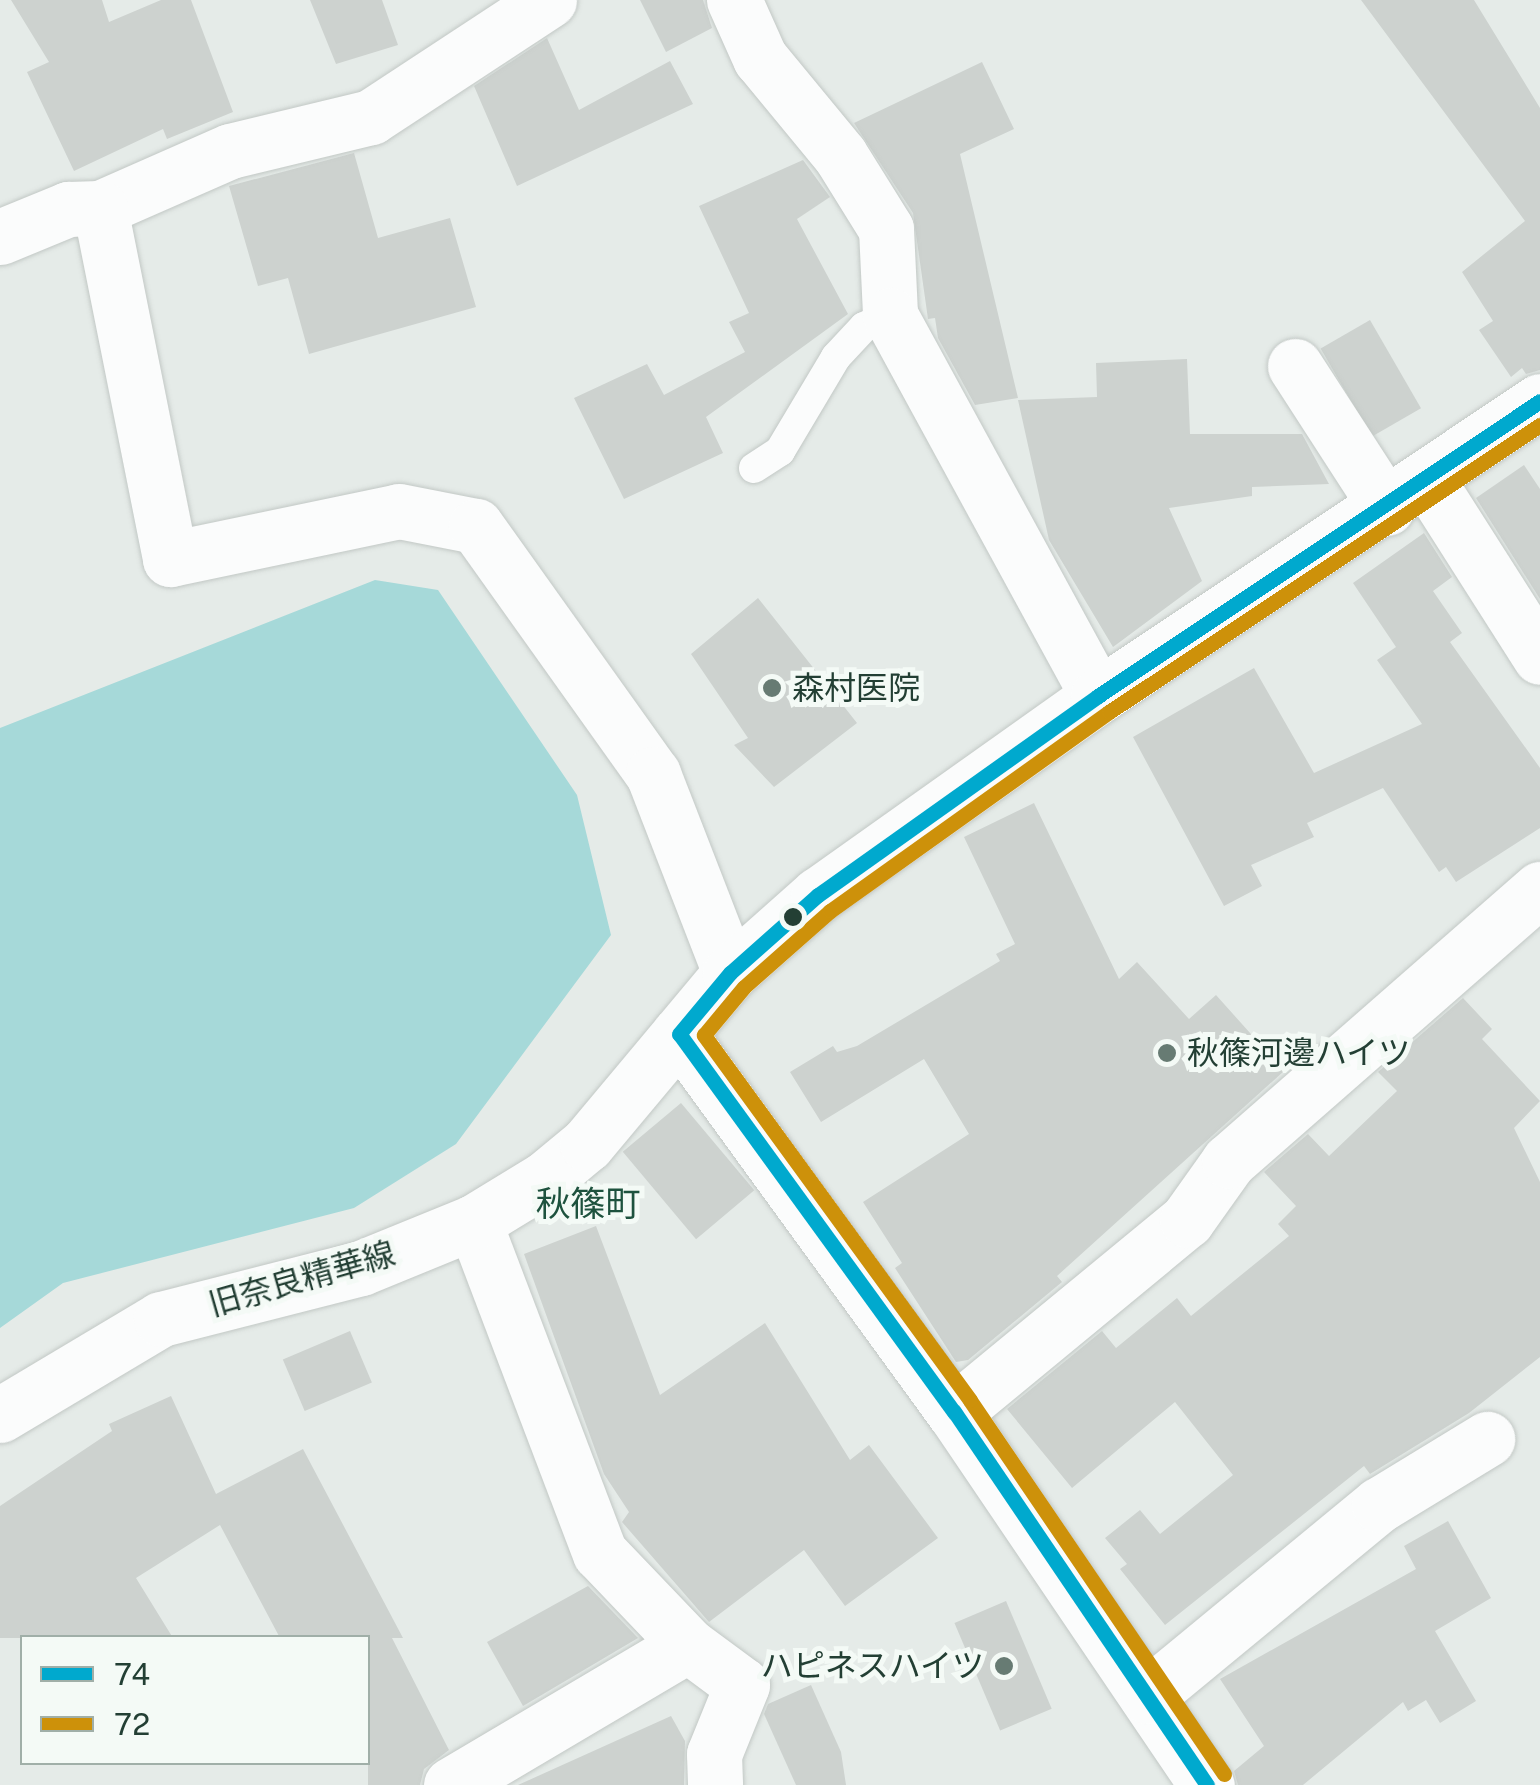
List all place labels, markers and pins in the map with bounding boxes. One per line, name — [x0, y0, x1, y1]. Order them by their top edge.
place label: 森村医院 — [792, 669, 920, 707]
marker: 森村医院 — [761, 677, 783, 699]
unlabelled marker — [783, 907, 803, 927]
place label: 秋篠河邊ハイツ — [1187, 1034, 1411, 1072]
marker: 秋篠河邊ハイツ — [1156, 1042, 1178, 1064]
place label: ハピネスハイツ — [760, 1647, 984, 1685]
marker: ハピネスハイツ — [993, 1655, 1015, 1677]

